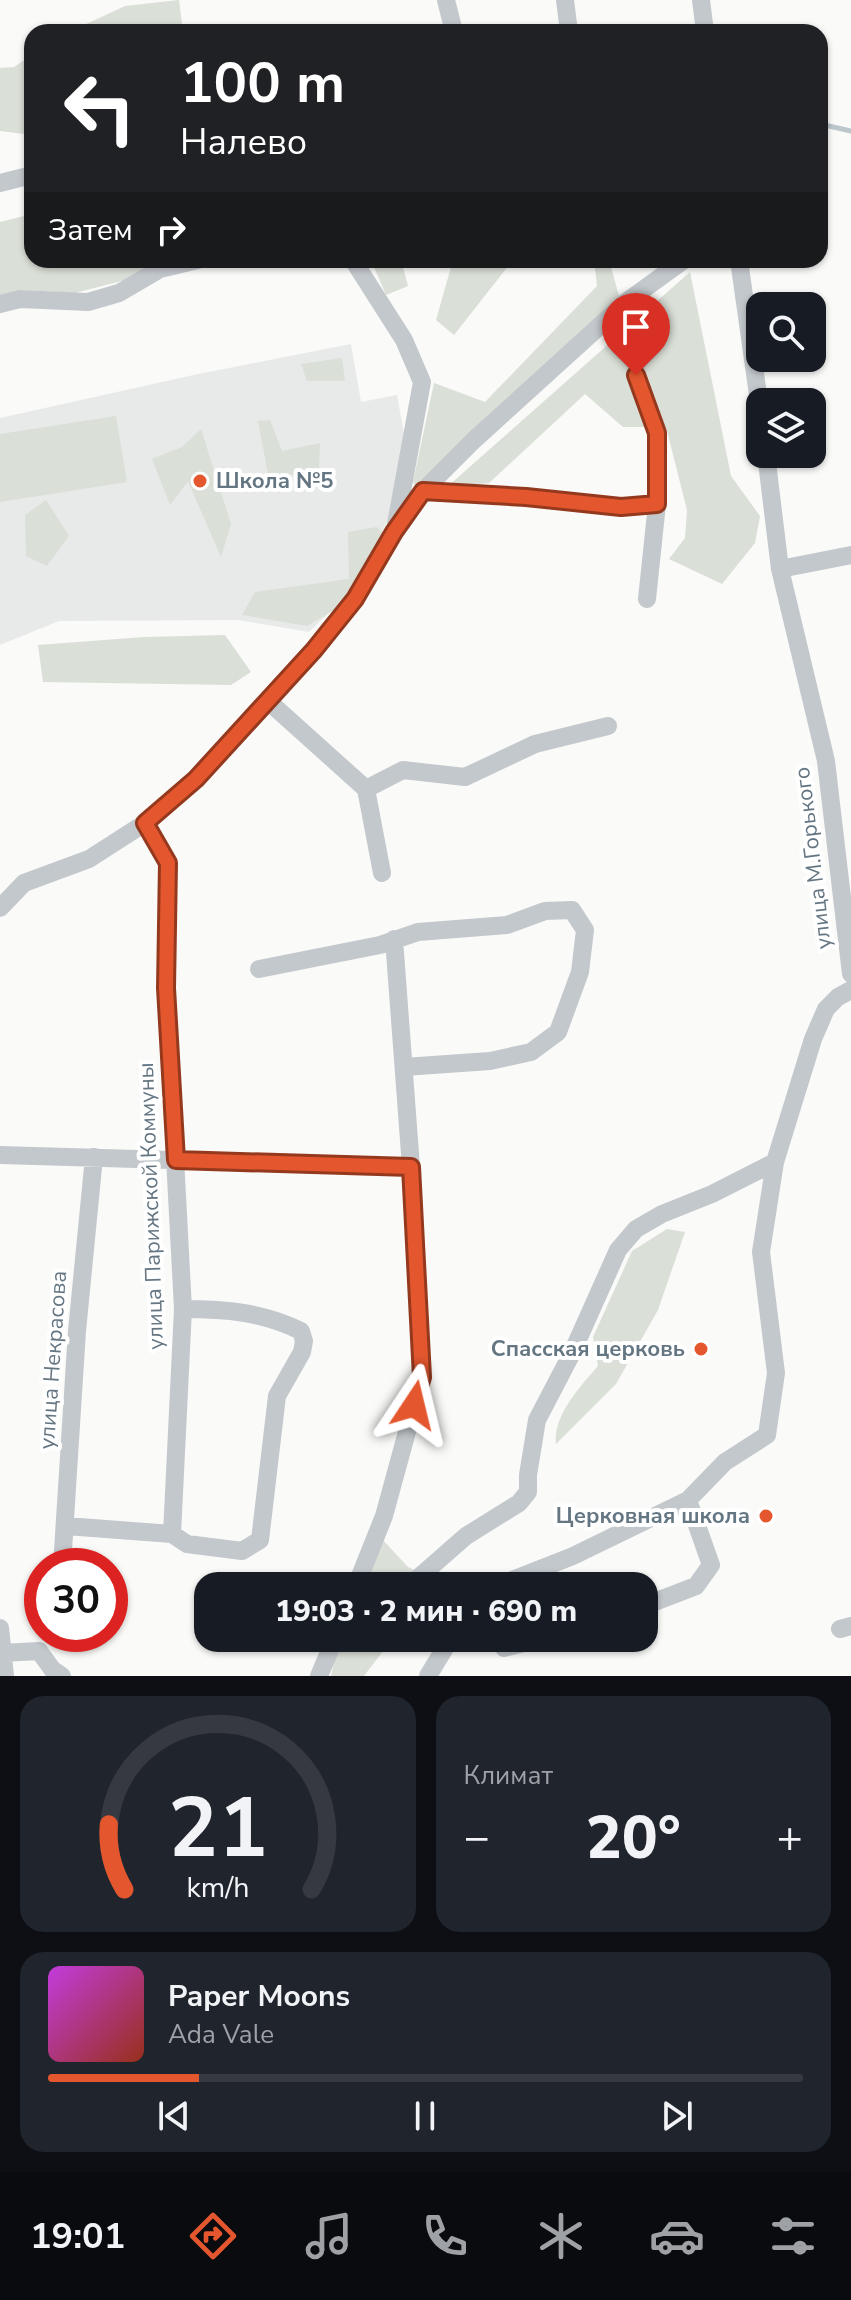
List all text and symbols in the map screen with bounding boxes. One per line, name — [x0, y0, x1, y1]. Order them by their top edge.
text: 100 m — [180, 45, 345, 122]
icon: left — [48, 56, 152, 160]
text: Налево — [180, 118, 307, 167]
icon: right — [149, 208, 193, 252]
text: Затем — [48, 210, 133, 251]
map controls — [746, 292, 826, 468]
button: search — [746, 292, 826, 372]
pin — [602, 293, 670, 375]
icon: arrive — [614, 305, 658, 349]
button: layers — [746, 388, 826, 468]
place label: Школа №5 — [216, 466, 333, 496]
marker: Школа №5 — [191, 472, 209, 490]
street label: улица М.Горького — [787, 765, 839, 951]
street label: улица Парижской Коммуны — [131, 1062, 171, 1350]
street label: улица Некрасова — [32, 1270, 74, 1450]
place label: Спасская церковь — [491, 1334, 685, 1364]
marker: Спасская церковь — [692, 1340, 710, 1358]
position arrow — [372, 1363, 456, 1447]
place label: Церковная школа — [556, 1501, 750, 1531]
marker: Церковная школа — [757, 1507, 775, 1525]
speed limit sign: 30 — [24, 1548, 128, 1652]
text: 19:03 · 2 мин · 690 m — [275, 1591, 577, 1632]
text: Климат — [464, 1758, 553, 1793]
text: 21 — [168, 1772, 268, 1885]
text: 20° — [586, 1797, 681, 1879]
text: − — [464, 1808, 490, 1868]
text: + — [777, 1808, 803, 1868]
text: km/h — [186, 1868, 249, 1907]
text: Paper Moons — [168, 1976, 350, 2017]
text: Ada Vale — [168, 2017, 274, 2052]
icon: previous — [152, 2094, 196, 2138]
icon: pause — [403, 2094, 447, 2138]
icon: next — [655, 2094, 699, 2138]
icon: directions — [185, 2208, 241, 2264]
icon: music — [301, 2208, 357, 2264]
icon: phone — [417, 2208, 473, 2264]
icon: climate — [533, 2208, 589, 2264]
icon: car — [649, 2208, 705, 2264]
icon: filters — [765, 2208, 821, 2264]
text: 19:01 — [30, 2212, 125, 2261]

